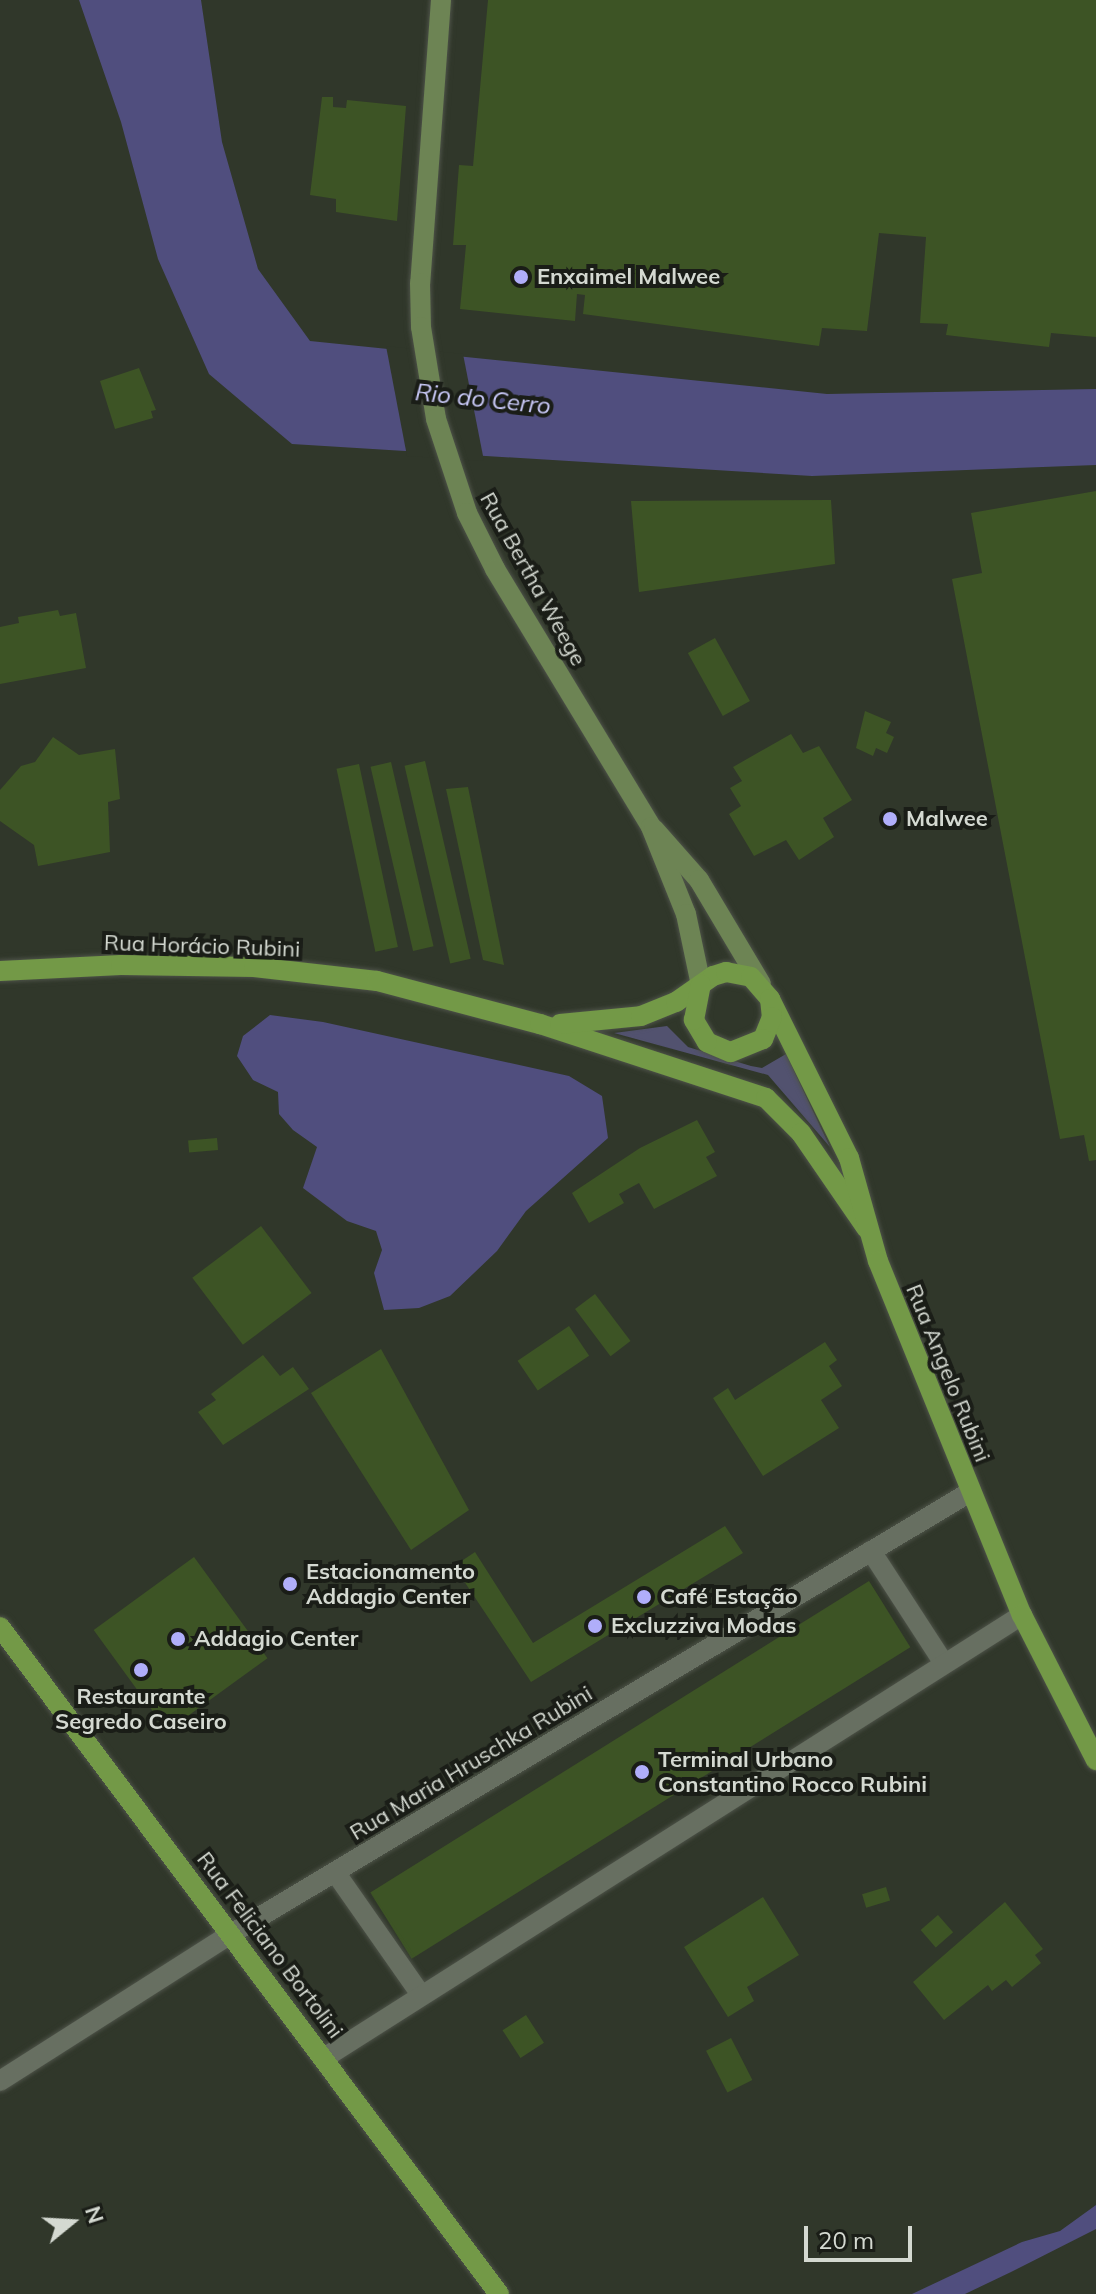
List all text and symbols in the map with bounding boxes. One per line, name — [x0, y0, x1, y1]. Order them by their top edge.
place label: Enxaimel Malwee — [537, 264, 720, 290]
marker: Enxaimel Malwee — [512, 268, 530, 286]
water label: Rio do Cerro — [414, 378, 552, 420]
street label: Rua Bertha Weege — [474, 488, 592, 670]
place label: Malwee — [906, 806, 988, 832]
marker: Malwee — [881, 810, 899, 828]
street label: Rua Horácio Rubini — [103, 929, 301, 963]
street label: Rua Angelo Rubini — [900, 1280, 996, 1466]
place label: Estacionamento Addagio Center — [306, 1558, 475, 1610]
marker: Estacionamento Addagio Center — [281, 1575, 299, 1593]
place label: Café Estação — [660, 1584, 798, 1610]
marker: Café Estação — [635, 1588, 653, 1606]
place label: Excluzziva Modas — [611, 1613, 797, 1639]
marker: Excluzziva Modas — [586, 1617, 604, 1635]
place label: Addagio Center — [194, 1626, 358, 1652]
marker: Addagio Center — [169, 1630, 187, 1648]
marker: Restaurante Segredo Caseiro — [132, 1661, 150, 1679]
street label: Rua Maria Hruschka Rubini — [345, 1680, 597, 1846]
place label: Restaurante Segredo Caseiro — [55, 1683, 227, 1734]
place label: Terminal Urbano Constantino Rocco Rubini — [658, 1746, 927, 1798]
marker: Terminal Urbano Constantino Rocco Rubini — [633, 1763, 651, 1781]
street label: Rua Feliciano Bortolini — [191, 1847, 349, 2043]
north arrow — [32, 2182, 112, 2262]
text: N — [79, 2202, 111, 2227]
scale bar — [808, 2210, 916, 2260]
text: 20 m — [818, 2225, 874, 2255]

